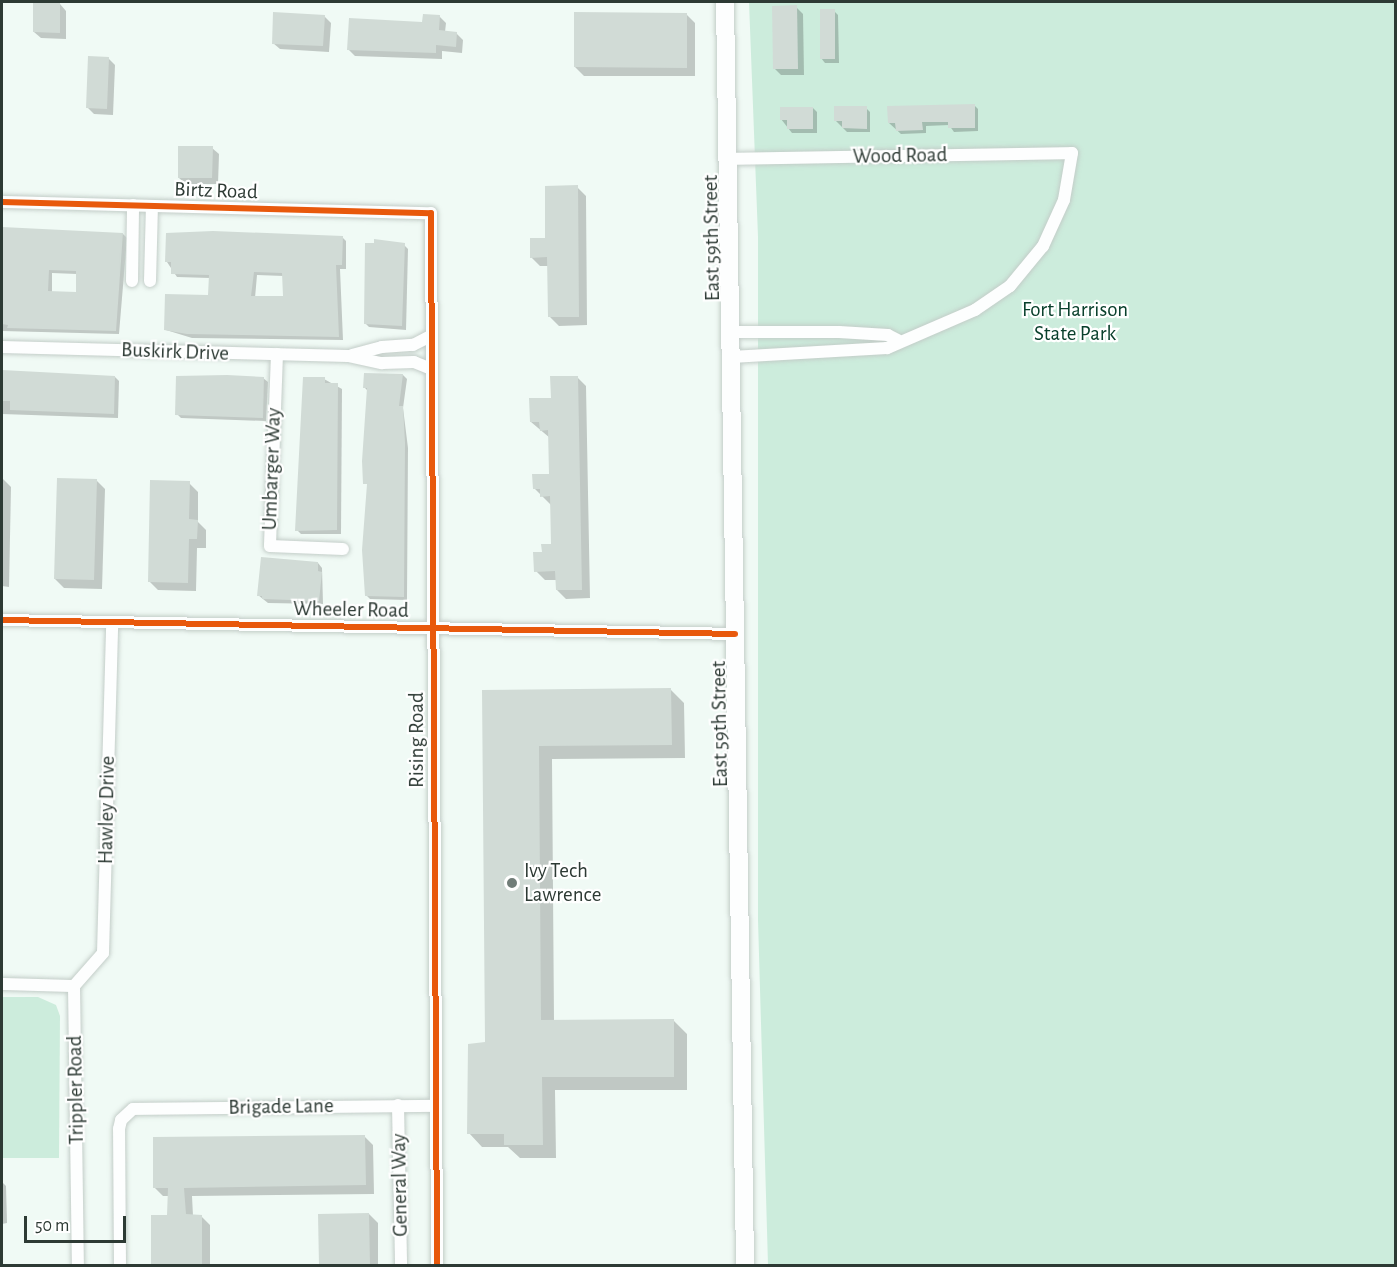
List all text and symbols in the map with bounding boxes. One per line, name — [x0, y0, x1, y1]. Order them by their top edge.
street label: Wood Road — [853, 143, 947, 169]
street label: East 59th Street — [698, 175, 726, 301]
street label: Birtz Road — [174, 177, 258, 205]
park label: Fort Harrison State Park — [1022, 297, 1128, 347]
street label: Buskirk Drive — [121, 338, 229, 366]
street label: Umbarger Way — [257, 407, 287, 531]
street label: Wheeler Road — [293, 596, 409, 624]
street label: East 59th Street — [706, 661, 734, 787]
street label: Rising Road — [404, 692, 430, 788]
street label: Hawley Drive — [93, 756, 121, 864]
place label: Ivy Tech Lawrence — [524, 858, 601, 908]
marker: Ivy Tech Lawrence — [505, 876, 519, 890]
street label: Trippler Road — [62, 1035, 90, 1145]
street label: Brigade Lane — [228, 1093, 334, 1121]
street label: General Way — [387, 1133, 413, 1237]
scale bar — [27, 1204, 129, 1242]
text: 50 m — [35, 1217, 69, 1235]

